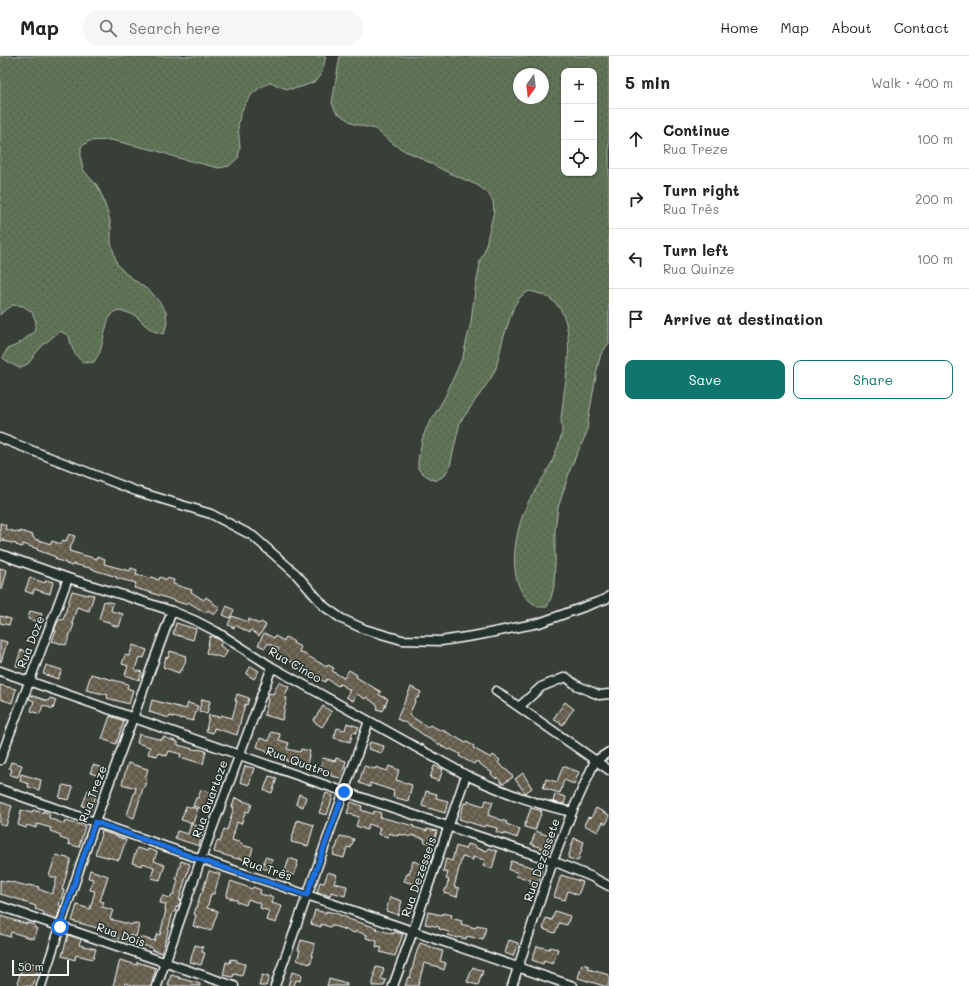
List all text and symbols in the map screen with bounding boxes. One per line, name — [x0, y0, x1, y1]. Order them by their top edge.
search box — [83, 10, 363, 46]
text: Map — [20, 15, 59, 40]
icon: search — [97, 17, 119, 39]
text: Search here — [129, 18, 220, 38]
text: Home — [720, 18, 758, 37]
text: Map — [780, 18, 809, 37]
text: About — [831, 18, 872, 37]
text: Contact — [894, 18, 949, 37]
north arrow — [513, 68, 549, 104]
map controls — [561, 68, 597, 176]
button: + — [561, 68, 597, 104]
text: 5 min — [625, 71, 670, 93]
text: Walk · 400 m — [871, 74, 953, 91]
button: − — [561, 104, 597, 140]
text: Continue — [663, 120, 730, 140]
icon: ahead — [625, 128, 647, 150]
text: 100 m — [917, 130, 953, 147]
button: locate — [561, 140, 597, 176]
text: Rua Treze — [663, 140, 728, 157]
text: Turn right — [663, 180, 740, 200]
icon: right — [625, 188, 647, 210]
text: 200 m — [915, 190, 953, 207]
text: Rua Três — [663, 200, 719, 217]
text: Turn left — [663, 240, 728, 260]
icon: left — [625, 248, 647, 270]
text: 100 m — [917, 250, 953, 267]
text: Rua Quinze — [663, 260, 734, 277]
icon: arrive — [625, 308, 647, 330]
text: Arrive at destination — [663, 309, 823, 329]
button: Save — [625, 360, 785, 399]
button: Share — [793, 360, 953, 399]
street label: Rua Doze — [13, 613, 47, 670]
street label: Rua Cinco — [266, 643, 325, 686]
street label: Rua Quatro — [264, 742, 333, 780]
street label: Rua Quartoze — [188, 758, 231, 840]
street label: Rua Treze — [74, 763, 110, 824]
route end — [335, 783, 353, 801]
street label: Rua Dezessete — [519, 816, 563, 903]
street label: Rua Dezesseis — [397, 834, 439, 919]
street label: Rua Três — [240, 852, 295, 884]
route start — [51, 918, 69, 936]
street label: Rua Dois — [95, 918, 148, 950]
scale bar — [12, 958, 69, 977]
text: 50 m — [18, 959, 44, 974]

